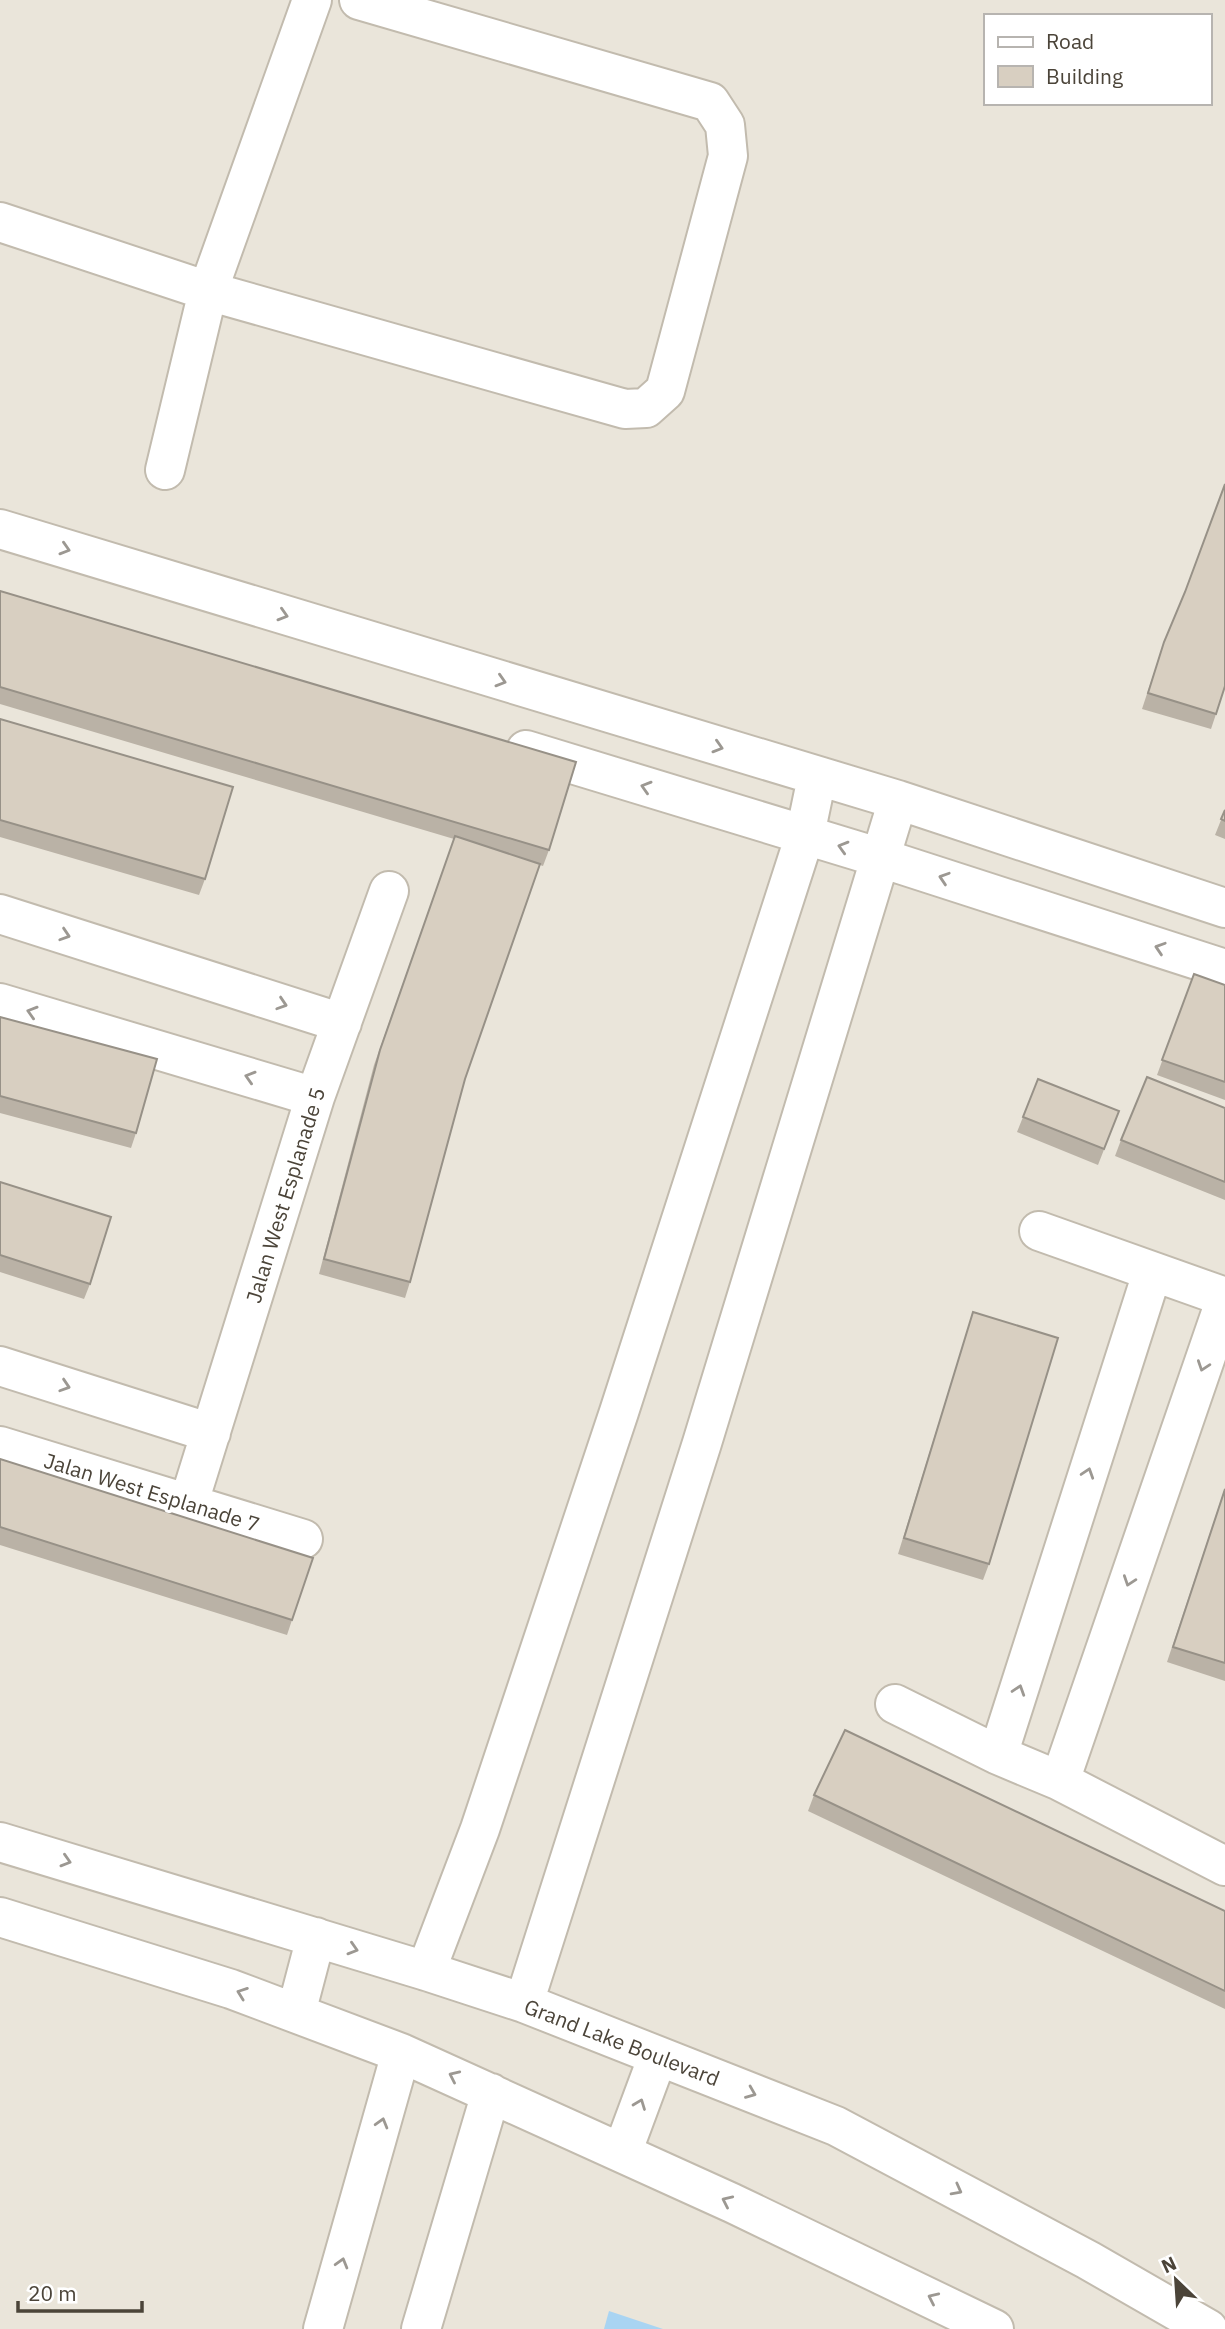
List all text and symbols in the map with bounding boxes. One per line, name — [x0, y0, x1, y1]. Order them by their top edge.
legend — [984, 14, 1211, 105]
text: Road — [1046, 27, 1094, 55]
text: Building — [1046, 62, 1123, 90]
one-way arrow — [59, 540, 71, 555]
one-way arrow — [277, 606, 289, 621]
one-way arrow — [494, 673, 506, 687]
one-way arrow — [712, 739, 724, 754]
one-way arrow — [640, 781, 653, 795]
one-way arrow — [837, 840, 849, 855]
one-way arrow — [938, 872, 950, 886]
one-way arrow — [58, 927, 71, 941]
one-way arrow — [1154, 942, 1167, 956]
one-way arrow — [275, 996, 287, 1010]
one-way arrow — [26, 1006, 38, 1021]
one-way arrow — [244, 1071, 256, 1086]
street label: Jalan West Esplanade 5 — [239, 1084, 331, 1306]
one-way arrow — [1197, 1359, 1211, 1372]
one-way arrow — [59, 1378, 71, 1393]
street label: Jalan West Esplanade 7 — [41, 1446, 263, 1538]
one-way arrow — [1080, 1467, 1094, 1480]
one-way arrow — [1123, 1574, 1137, 1587]
one-way arrow — [1010, 1684, 1025, 1696]
one-way arrow — [59, 1852, 71, 1867]
one-way arrow — [347, 1940, 359, 1955]
one-way arrow — [236, 1987, 248, 2001]
street label: Grand Lake Boulevard — [520, 1992, 724, 2092]
one-way arrow — [448, 2071, 461, 2085]
one-way arrow — [745, 2084, 757, 2098]
one-way arrow — [632, 2099, 646, 2111]
one-way arrow — [374, 2117, 389, 2129]
one-way arrow — [949, 2182, 962, 2195]
one-way arrow — [722, 2195, 735, 2209]
north arrow — [1141, 2245, 1211, 2315]
text: N — [1158, 2251, 1180, 2278]
one-way arrow — [334, 2258, 348, 2270]
scale bar — [18, 2270, 142, 2314]
text: 20 m — [28, 2279, 77, 2307]
one-way arrow — [928, 2292, 940, 2306]

